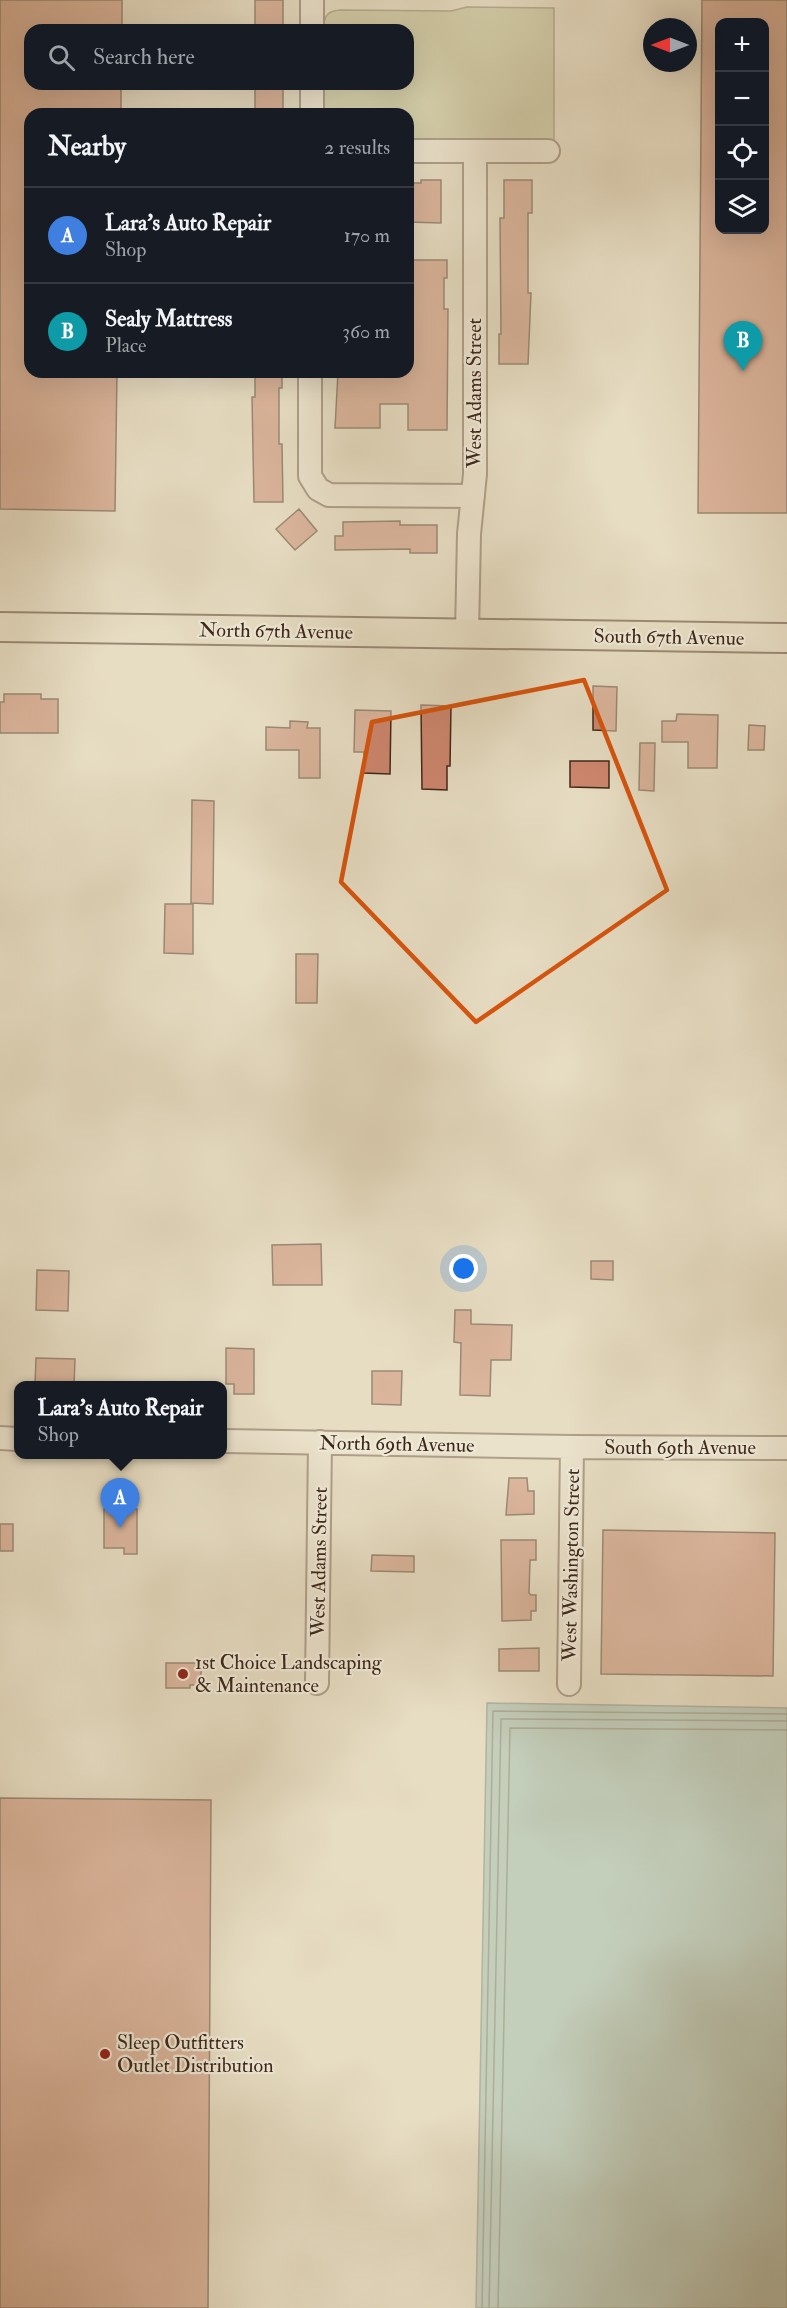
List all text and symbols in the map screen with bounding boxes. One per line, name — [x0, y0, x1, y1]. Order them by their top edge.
north arrow — [643, 18, 697, 72]
map controls — [715, 18, 769, 234]
button: + — [715, 18, 769, 72]
search box — [24, 24, 414, 90]
icon: search — [45, 41, 78, 74]
text: Search here — [93, 43, 195, 71]
button: − — [715, 72, 769, 126]
button: locate — [715, 126, 769, 180]
text: Nearby — [48, 131, 126, 163]
text: 2 results — [324, 135, 390, 160]
button: layers — [715, 180, 769, 234]
text: Lara's Auto Repair — [105, 209, 271, 237]
text: A — [61, 223, 74, 248]
text: 170 m — [344, 223, 390, 248]
text: Shop — [105, 237, 146, 262]
text: Sealy Mattress — [105, 305, 232, 333]
street label: West Adams Street — [462, 317, 487, 469]
text: B — [61, 319, 74, 344]
text: 360 m — [342, 319, 390, 344]
pin: B — [724, 322, 762, 371]
text: Place — [105, 333, 146, 358]
street label: North 67th Avenue — [199, 617, 353, 645]
street label: South 67th Avenue — [594, 623, 744, 651]
your location — [449, 1254, 478, 1283]
popup — [14, 1381, 227, 1459]
text: Lara's Auto Repair — [37, 1394, 204, 1422]
text: Shop — [37, 1422, 79, 1447]
street label: North 69th Avenue — [319, 1430, 475, 1458]
street label: South 69th Avenue — [604, 1435, 756, 1460]
street label: West Washington Street — [557, 1468, 585, 1663]
pin: A — [100, 1478, 140, 1528]
street label: West Adams Street — [305, 1486, 333, 1638]
place label: 1st Choice Landscaping & Maintenance — [195, 1650, 383, 1698]
marker: 1st Choice Landscaping & Maintenance — [176, 1667, 190, 1681]
place label: Sleep Outfitters Outlet Distribution — [117, 2030, 273, 2078]
marker: Sleep Outfitters Outlet Distribution — [98, 2047, 112, 2061]

